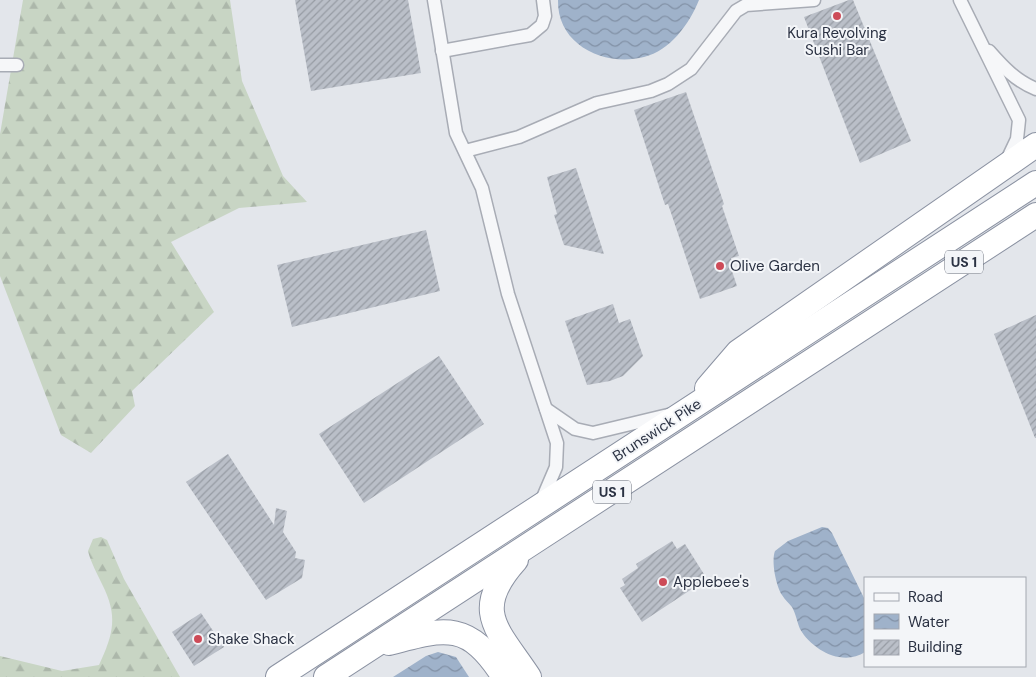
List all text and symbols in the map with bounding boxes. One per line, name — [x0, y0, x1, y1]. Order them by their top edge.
marker: Kura Revolving Sushi Bar — [831, 10, 843, 22]
place label: Kura Revolving Sushi Bar — [787, 23, 887, 60]
road number: US 1 — [945, 250, 983, 274]
place label: Olive Garden — [730, 256, 820, 276]
marker: Olive Garden — [714, 260, 726, 272]
street label: Brunswick Pike — [609, 394, 705, 466]
road number: US 1 — [593, 481, 631, 504]
place label: Applebee's — [673, 572, 749, 592]
marker: Applebee's — [657, 576, 669, 588]
legend — [864, 577, 1026, 667]
text: Road — [908, 587, 943, 607]
text: Water — [908, 612, 950, 632]
place label: Shake Shack — [208, 629, 295, 649]
marker: Shake Shack — [192, 633, 204, 645]
text: Building — [908, 637, 963, 657]

